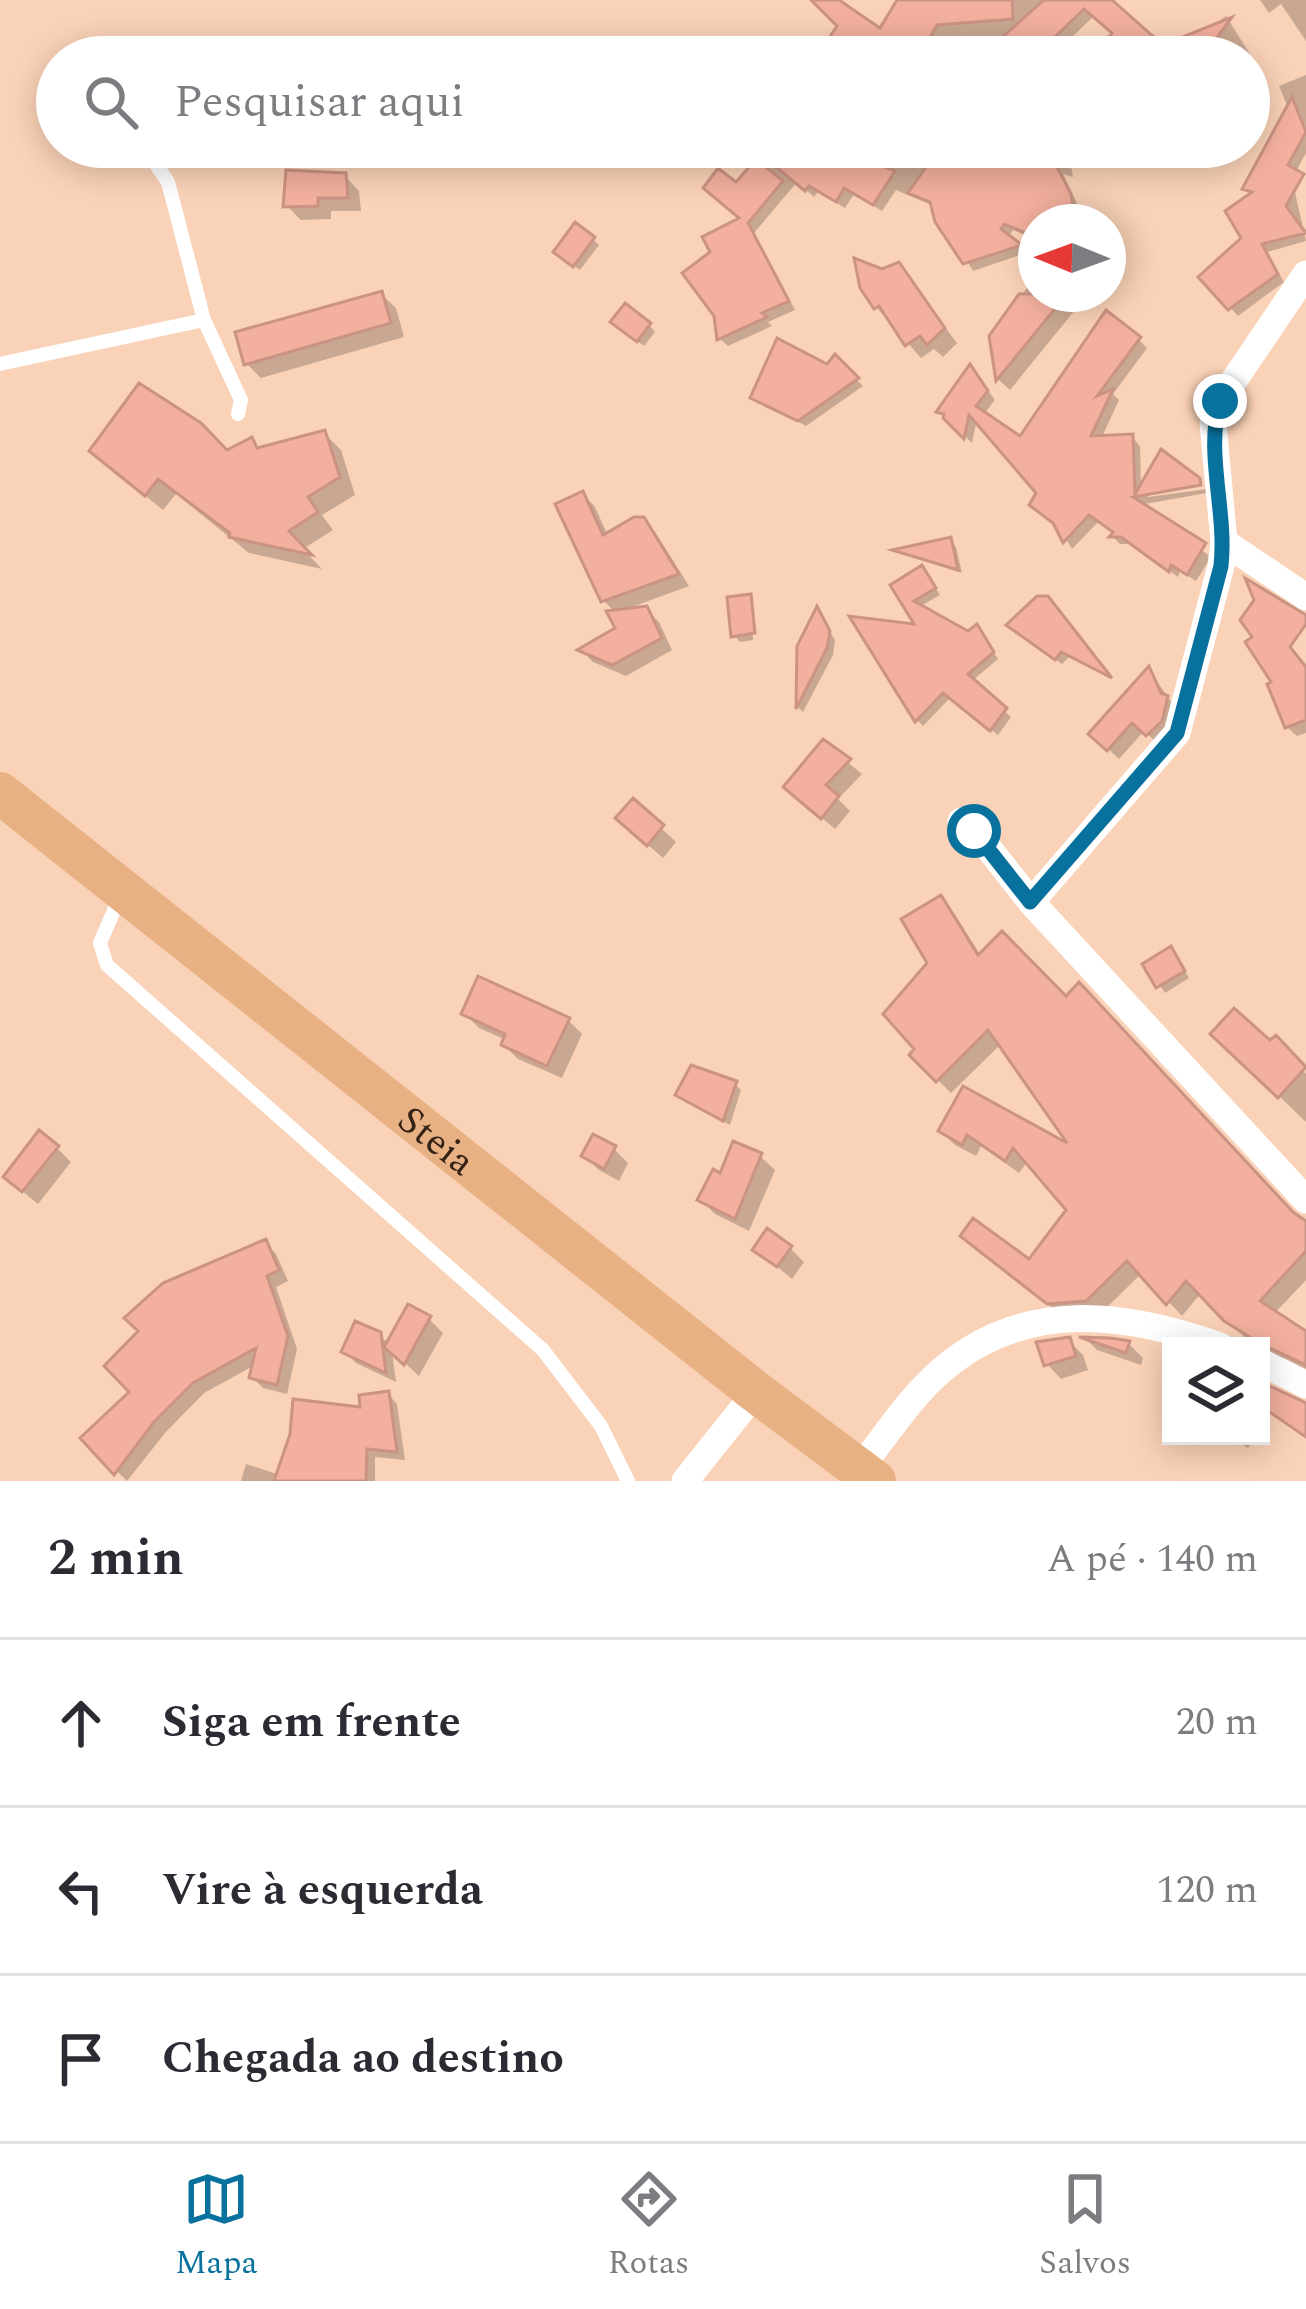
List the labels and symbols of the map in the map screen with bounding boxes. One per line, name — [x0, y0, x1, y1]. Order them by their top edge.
north arrow — [1018, 204, 1126, 312]
route end — [1193, 374, 1247, 428]
route start — [947, 804, 1001, 858]
street label: Steia — [384, 1092, 487, 1191]

